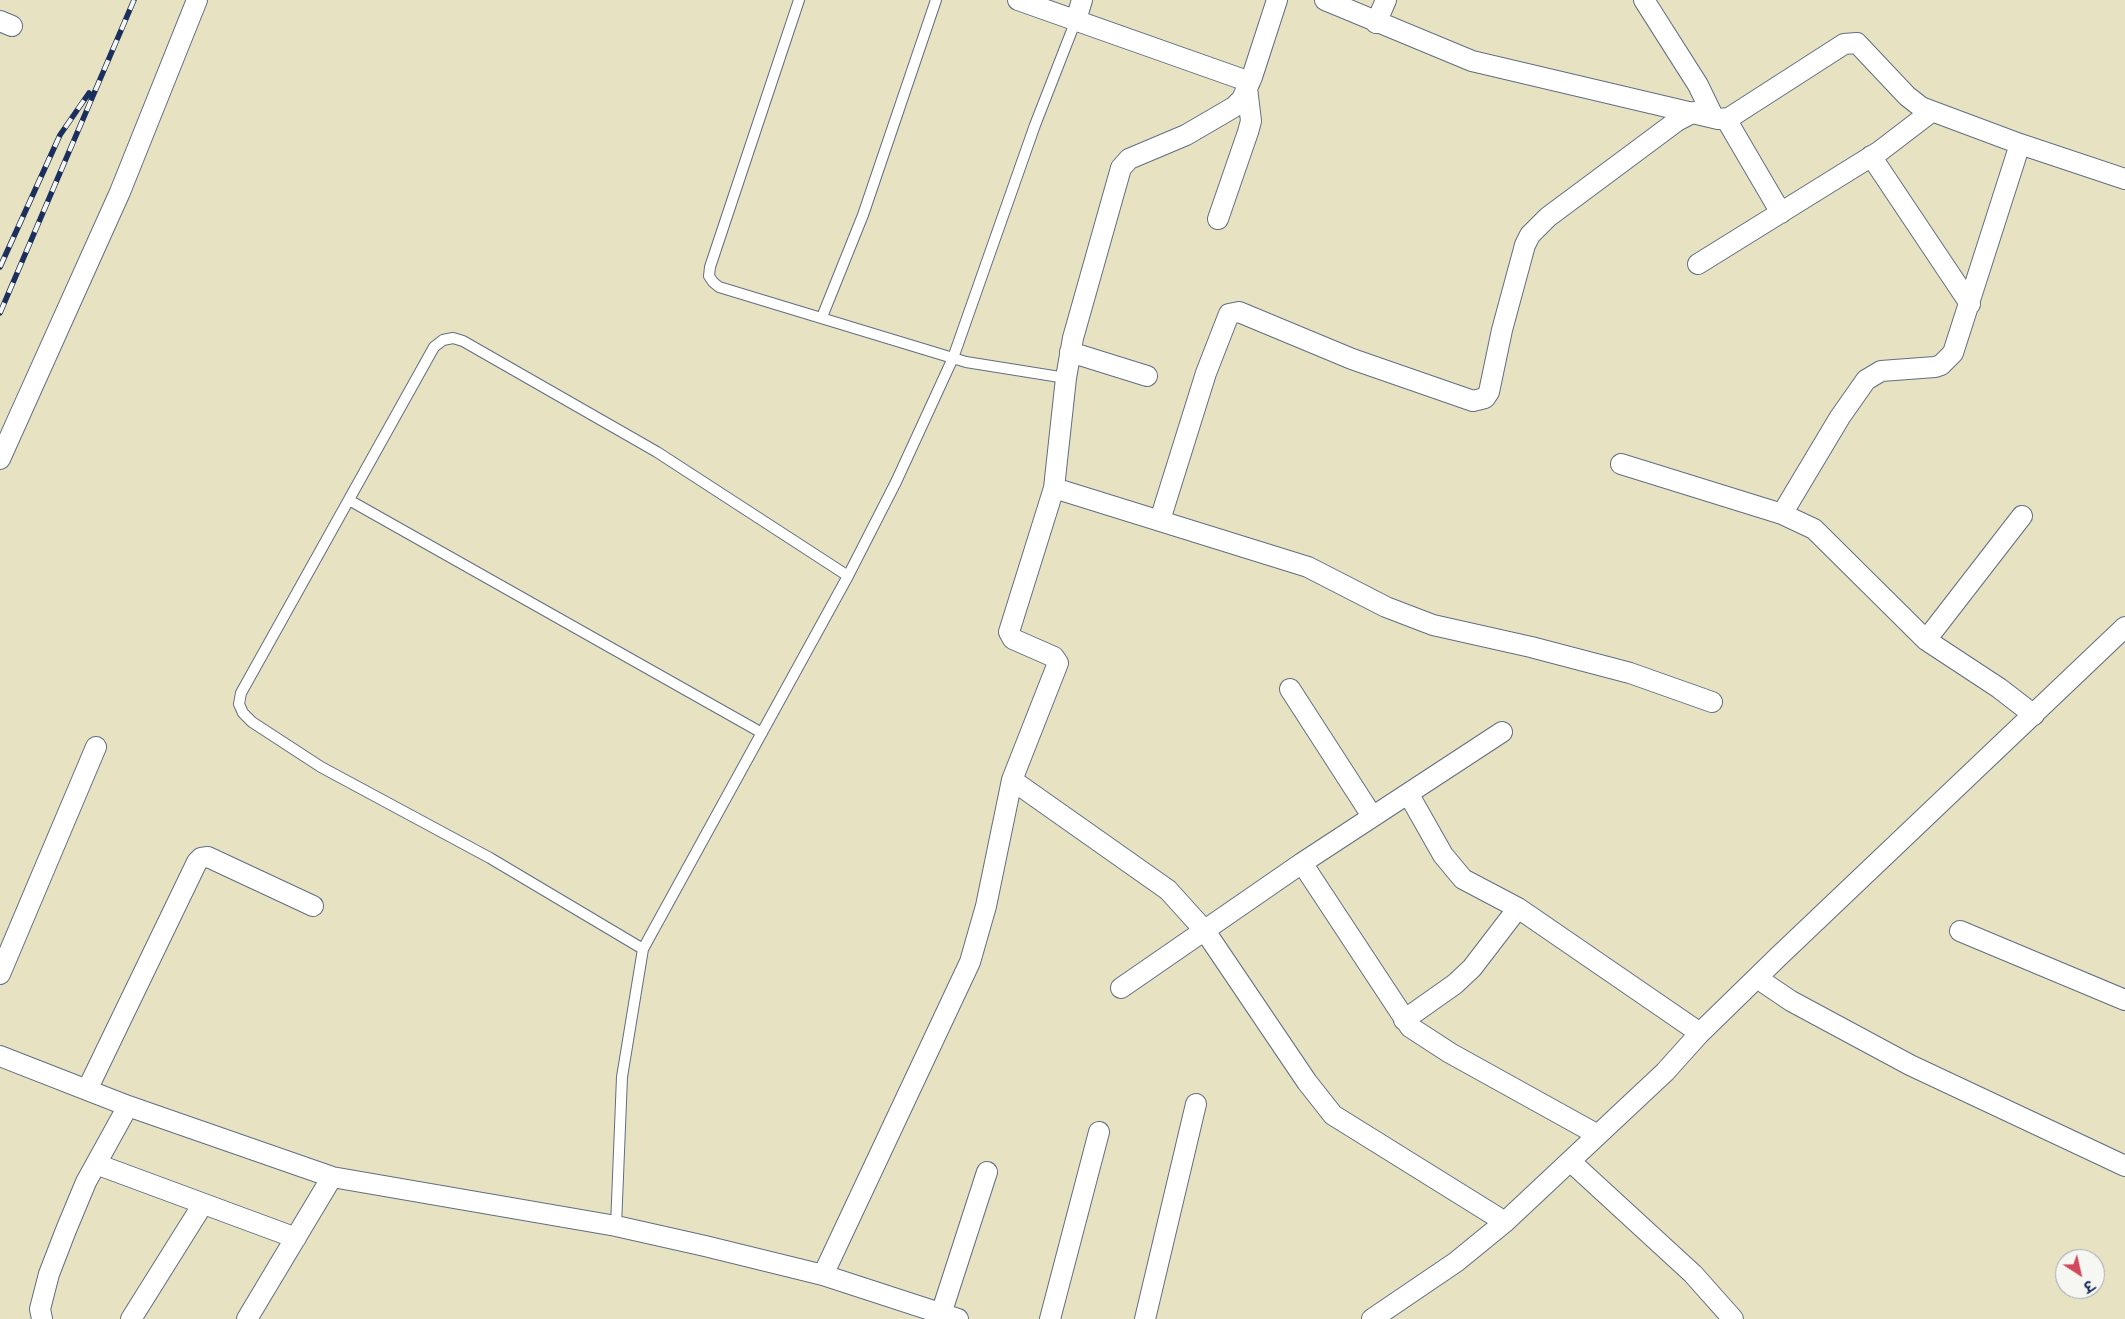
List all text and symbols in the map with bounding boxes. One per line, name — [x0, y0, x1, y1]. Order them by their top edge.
north arrow — [2055, 1249, 2105, 1299]
text: उ — [2077, 1273, 2099, 1299]

